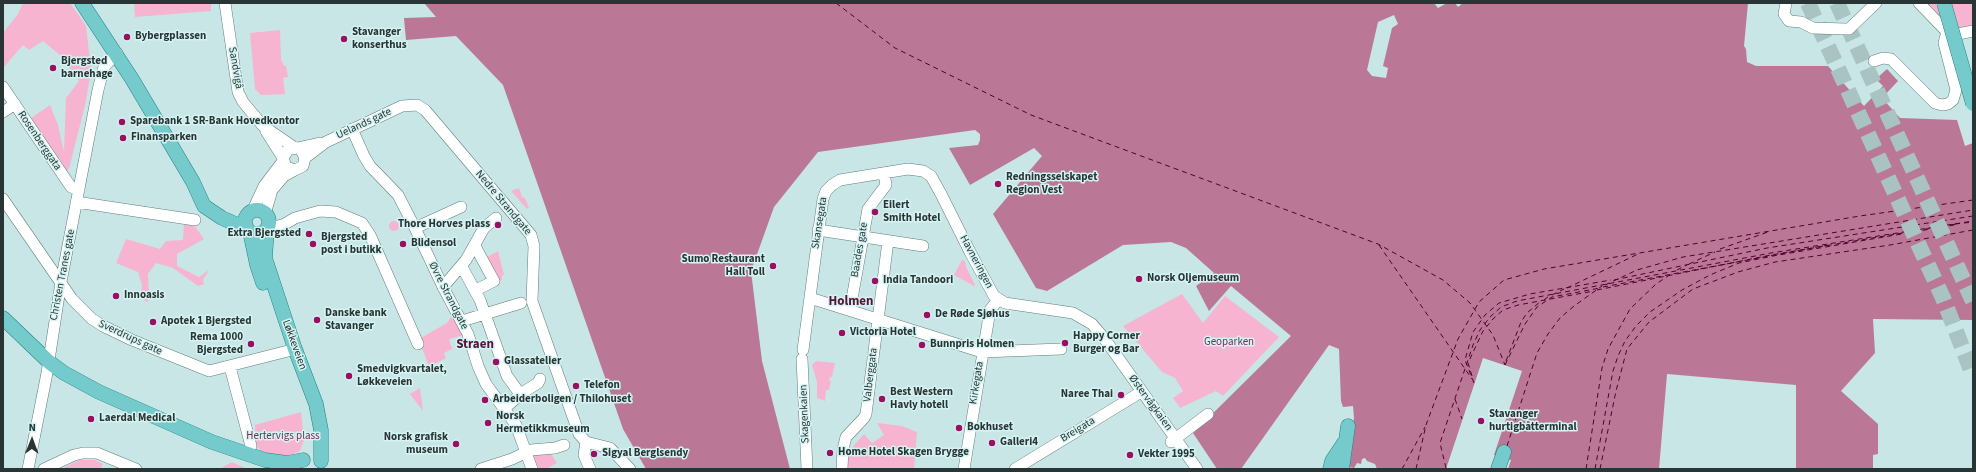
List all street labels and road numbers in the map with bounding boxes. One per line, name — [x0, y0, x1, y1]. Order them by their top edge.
street label: Sandvigå — [225, 46, 245, 90]
street label: Uelands gate — [334, 105, 394, 143]
street label: Rosenberggata — [14, 109, 64, 173]
street label: Nedre Strandgate — [472, 168, 534, 238]
street label: Skansegata — [809, 196, 831, 250]
street label: Baades gate — [849, 221, 871, 279]
street label: Christen Tranes gate — [48, 228, 78, 322]
street label: Havneringen — [956, 233, 996, 291]
street label: Øvre Strandgate — [425, 260, 471, 332]
street label: Sverdrups gate — [96, 317, 164, 359]
street label: Løkkeveien — [279, 318, 309, 372]
street label: Valberggata — [861, 347, 881, 403]
street label: Kirkegata — [967, 361, 987, 405]
street label: Østervågkaien — [1125, 372, 1175, 434]
street label: Skagenkaien — [797, 384, 813, 444]
street label: Breigata — [1058, 415, 1098, 445]

